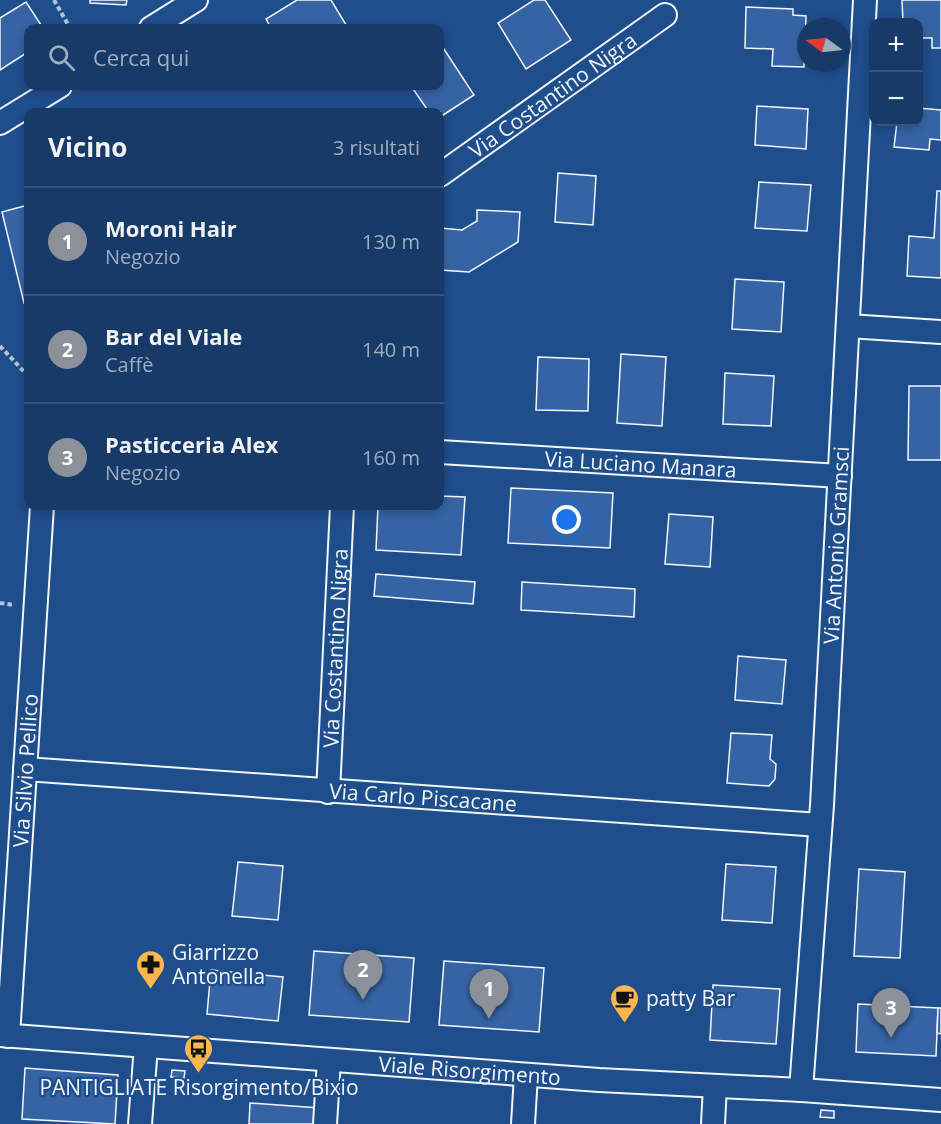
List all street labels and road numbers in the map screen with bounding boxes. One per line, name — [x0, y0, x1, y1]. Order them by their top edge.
street label: Via Costantino Nigra — [463, 26, 642, 164]
street label: Via Luciano Manara — [544, 444, 737, 484]
street label: Via Antonio Gramsci — [817, 446, 855, 645]
street label: Via Costantino Nigra — [316, 548, 354, 749]
street label: Via Silvio Pellico — [6, 693, 44, 848]
street label: Via Carlo Piscacane — [328, 776, 518, 818]
street label: Viale Risorgimento — [378, 1049, 562, 1091]

